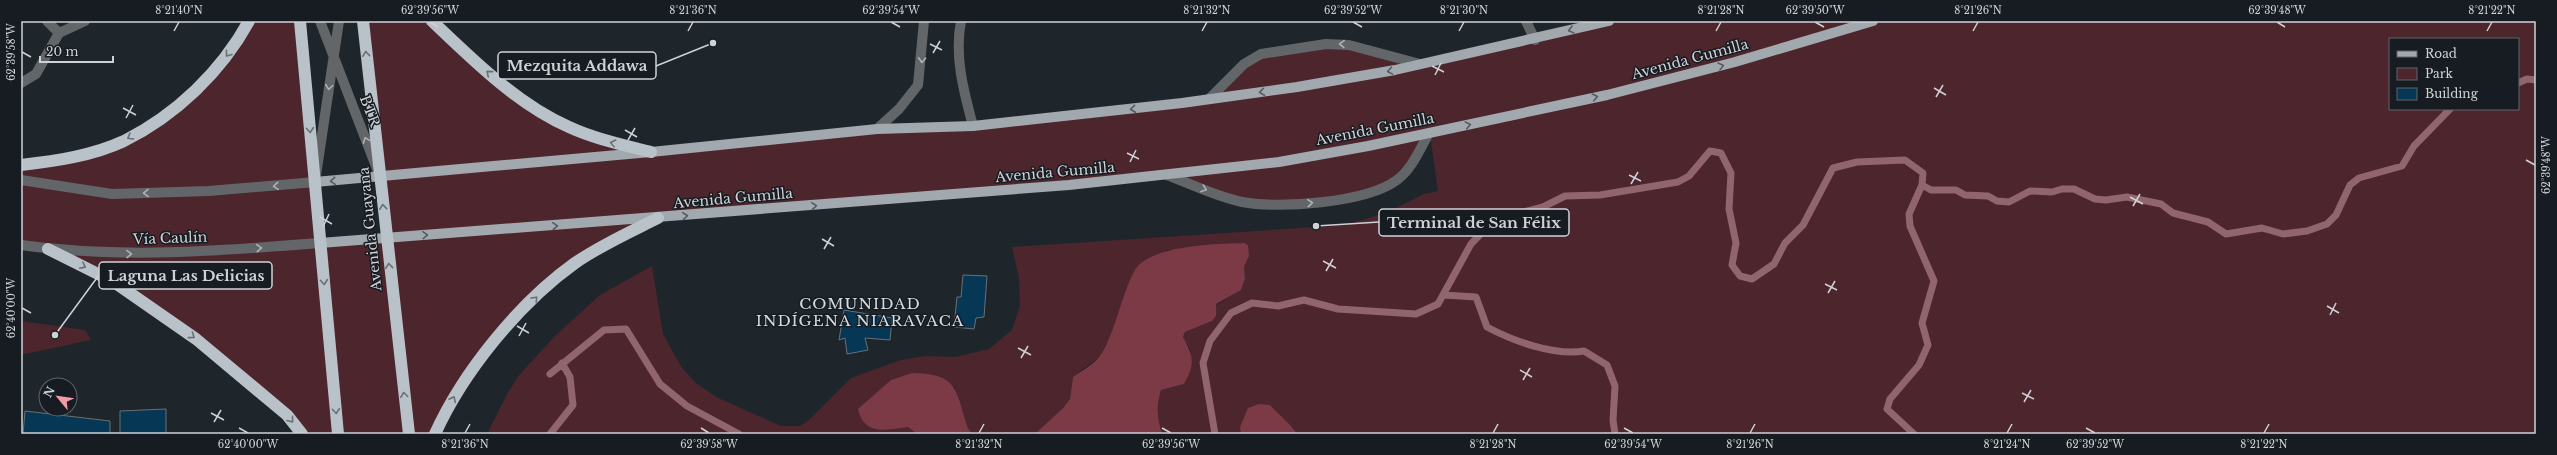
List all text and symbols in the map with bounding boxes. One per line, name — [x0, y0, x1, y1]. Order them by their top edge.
text: 8°21'40"N — [155, 4, 203, 17]
text: 62°39'56"W — [401, 4, 459, 17]
text: 8°21'36"N — [669, 4, 717, 17]
text: 62°39'54"W — [862, 4, 920, 17]
text: 8°21'32"N — [1183, 4, 1231, 17]
text: 62°39'52"W — [1324, 4, 1382, 17]
text: 8°21'30"N — [1440, 4, 1488, 17]
text: 8°21'28"N — [1697, 4, 1745, 17]
text: 62°39'50"W — [1786, 4, 1845, 17]
text: 8°21'26"N — [1954, 4, 2002, 17]
text: 62°39'48"W — [2248, 4, 2306, 17]
text: 8°21'22"N — [2468, 4, 2516, 17]
text: 62°39'58"W — [5, 23, 18, 81]
one-way arrow — [1568, 26, 1575, 34]
street label: Avenida Gumilla — [1629, 35, 1751, 83]
scale bar — [40, 38, 113, 64]
legend — [2389, 38, 2519, 110]
one-way arrow — [1339, 40, 1345, 49]
text: 20 m — [46, 44, 78, 59]
text: Road — [2425, 46, 2457, 61]
one-way arrow — [226, 49, 233, 56]
one-way arrow — [362, 51, 371, 57]
callout: Mezquita Addawa — [498, 52, 656, 79]
text: Mezquita Addawa — [507, 56, 648, 75]
one-way arrow — [917, 57, 926, 63]
one-way arrow — [1717, 62, 1724, 70]
one-way arrow — [1387, 66, 1393, 75]
text: Park — [2425, 66, 2453, 81]
one-way arrow — [486, 70, 494, 77]
one-way arrow — [325, 84, 334, 90]
text: Building — [2425, 86, 2479, 101]
one-way arrow — [1259, 87, 1265, 96]
street label: BTR — [356, 92, 385, 130]
one-way arrow — [1591, 94, 1598, 102]
one-way arrow — [1130, 104, 1136, 113]
street label: Avenida Gumilla — [1313, 109, 1436, 149]
one-way arrow — [1464, 121, 1471, 129]
one-way arrow — [305, 127, 314, 133]
one-way arrow — [127, 133, 134, 140]
text: 62°39'48"W — [2540, 136, 2553, 194]
one-way arrow — [362, 137, 370, 144]
one-way arrow — [610, 139, 616, 147]
street label: Avenida Gumilla — [993, 158, 1116, 186]
street label: Avenida Guayana — [355, 166, 386, 293]
one-way arrow — [330, 176, 336, 185]
one-way arrow — [273, 181, 279, 190]
street label: Avenida Gumilla — [671, 184, 794, 212]
one-way arrow — [1200, 184, 1207, 192]
one-way arrow — [143, 189, 149, 197]
one-way arrow — [1307, 199, 1313, 208]
one-way arrow — [811, 201, 817, 210]
one-way arrow — [379, 204, 388, 210]
callout: Terminal de San Félix — [1379, 209, 1569, 236]
one-way arrow — [682, 211, 688, 220]
text: Terminal de San Félix — [1387, 213, 1561, 232]
one-way arrow — [552, 221, 558, 230]
street label: Vía Caulín — [132, 228, 208, 248]
one-way arrow — [422, 231, 428, 240]
one-way arrow — [256, 243, 262, 252]
one-way arrow — [126, 250, 132, 258]
one-way arrow — [78, 262, 86, 269]
callout: Laguna Las Delicias — [99, 262, 272, 289]
one-way arrow — [385, 263, 394, 269]
text: Laguna Las Delicias — [108, 266, 264, 285]
text: 62°40'00"W — [5, 277, 18, 338]
one-way arrow — [319, 279, 328, 285]
district label: COMUNIDAD INDÍGENA NIARAVACA — [756, 294, 964, 330]
one-way arrow — [530, 296, 537, 304]
one-way arrow — [188, 331, 195, 338]
north arrow — [38, 377, 78, 417]
text: N — [41, 384, 58, 400]
one-way arrow — [400, 392, 409, 398]
one-way arrow — [448, 396, 456, 403]
one-way arrow — [331, 408, 340, 414]
one-way arrow — [287, 415, 294, 422]
text: 62°40'00"W — [218, 438, 279, 451]
text: 8°21'36"N — [441, 438, 489, 451]
text: 62°39'58"W — [680, 438, 738, 451]
text: 8°21'32"N — [955, 438, 1003, 451]
text: 62°39'56"W — [1142, 438, 1200, 451]
text: 8°21'28"N — [1469, 438, 1517, 451]
text: 62°39'54"W — [1604, 438, 1662, 451]
text: 8°21'26"N — [1726, 438, 1774, 451]
text: 8°21'24"N — [1984, 438, 2030, 451]
text: 62°39'52"W — [2066, 438, 2124, 451]
text: 8°21'22"N — [2240, 438, 2288, 451]

